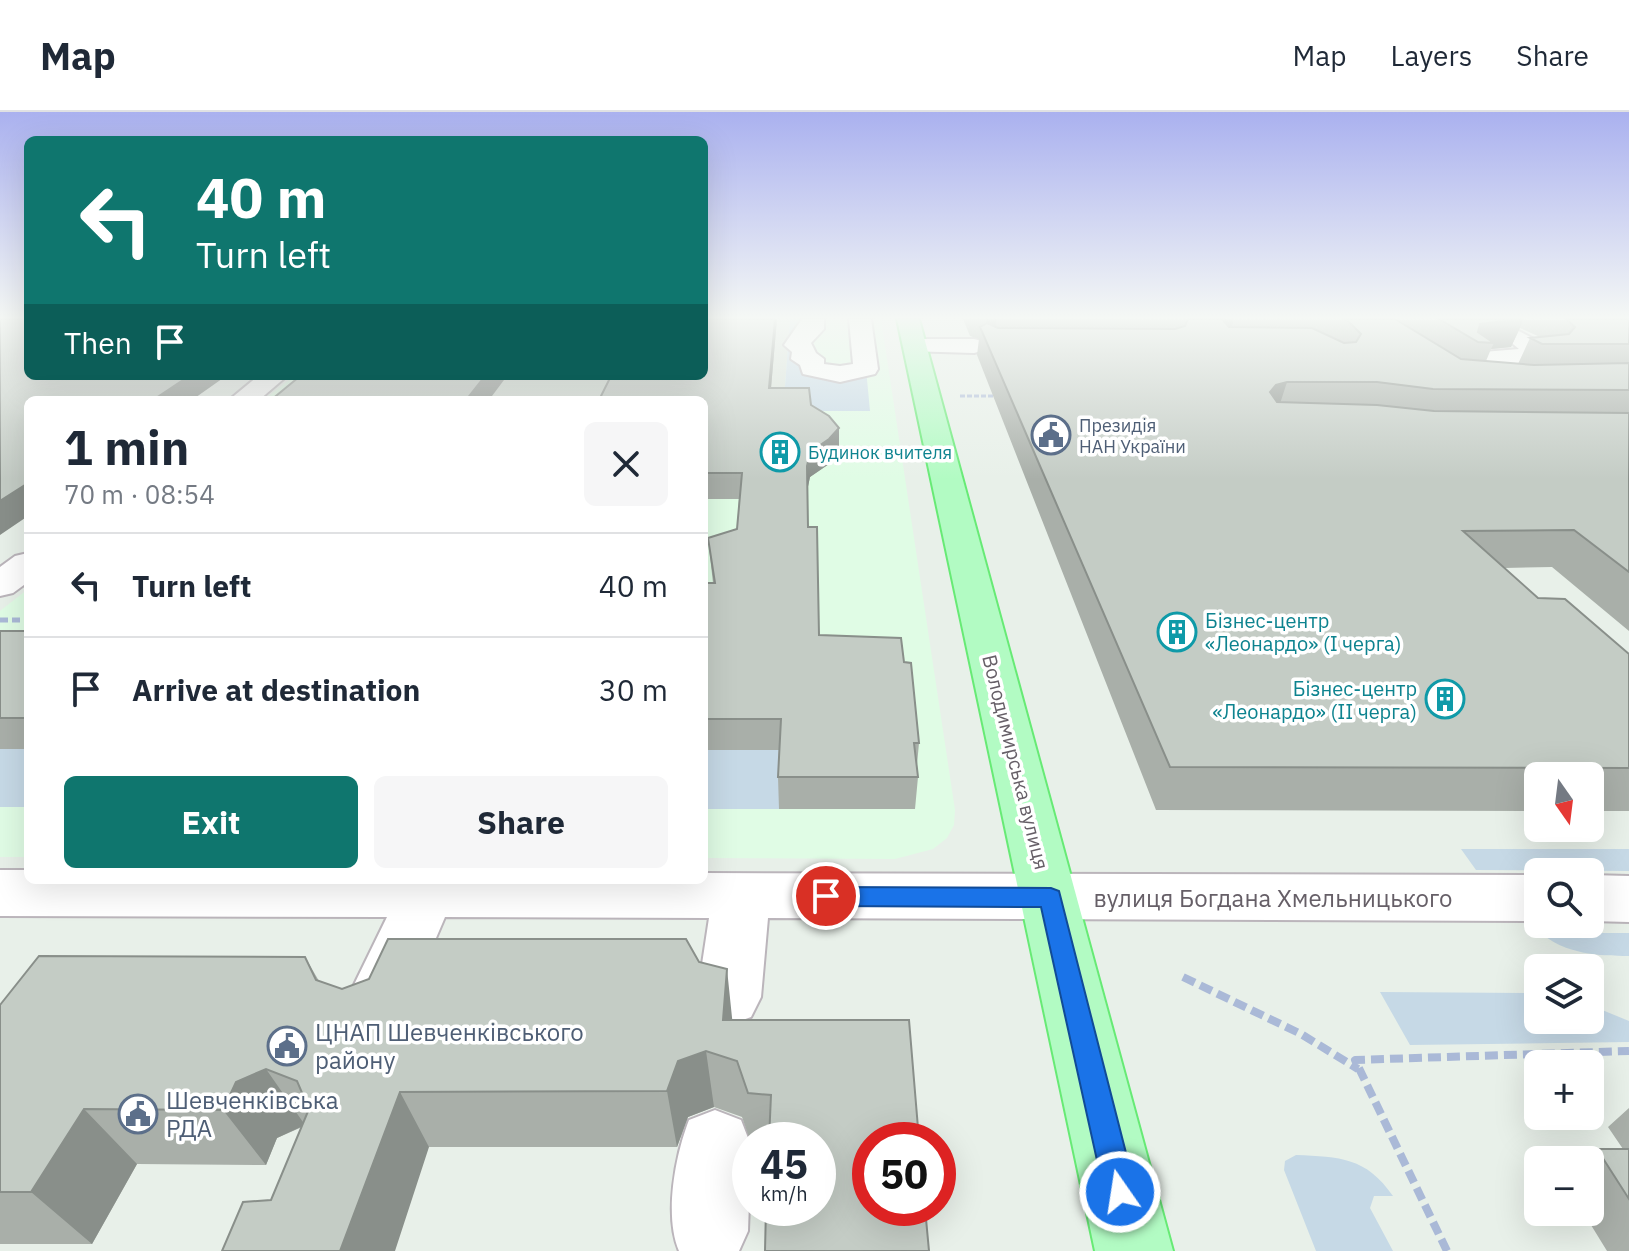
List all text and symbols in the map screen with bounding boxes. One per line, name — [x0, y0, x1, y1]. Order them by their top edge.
text: Map — [40, 31, 116, 80]
text: Map — [1292, 37, 1346, 74]
text: Layers — [1390, 37, 1472, 74]
text: Share — [1516, 37, 1589, 74]
text: 40 m — [196, 161, 326, 233]
icon: left — [64, 168, 168, 272]
text: Turn left — [196, 231, 331, 278]
icon: arrive — [148, 320, 192, 364]
text: Then — [64, 323, 132, 362]
public building icon: Президія НАН України — [1030, 414, 1072, 456]
place label: Президія НАН України — [1079, 414, 1186, 458]
text: 1 min — [64, 416, 189, 478]
button: close — [584, 422, 668, 506]
building icon: Будинок вчителя — [759, 431, 801, 473]
place label: Будинок вчителя — [808, 441, 952, 464]
text: 70 m · 08:54 — [64, 477, 215, 511]
icon: left — [64, 563, 108, 607]
text: Turn left — [132, 566, 251, 605]
text: 40 m — [599, 566, 668, 605]
place label: Бізнес-центр «Леонардо» (I черга) — [1205, 607, 1401, 657]
building icon: Бізнес-центр «Леонардо» (I черга) — [1156, 611, 1198, 653]
street label: Володимирська вулиця — [976, 652, 1056, 872]
icon: arrive — [64, 667, 108, 711]
text: Arrive at destination — [132, 670, 420, 709]
text: 30 m — [599, 670, 668, 709]
place label: Бізнес-центр «Леонардо» (II черга) — [1213, 675, 1417, 725]
building icon: Бізнес-центр «Леонардо» (II черга) — [1424, 678, 1466, 720]
north arrow — [1524, 762, 1604, 842]
map controls — [1524, 762, 1604, 1226]
button: Exit — [64, 776, 358, 868]
button: Share — [374, 776, 668, 868]
button: search — [1524, 858, 1604, 938]
pin — [792, 862, 860, 930]
icon: arrive — [804, 874, 848, 918]
street label: вулиця Богдана Хмельницького — [1094, 882, 1452, 914]
button: layers — [1524, 954, 1604, 1034]
place label: ЦНАП Шевченківського району — [315, 1016, 584, 1076]
public building icon: ЦНАП Шевченківського району — [266, 1025, 308, 1067]
button: + — [1524, 1050, 1604, 1130]
place label: Шевченківська РДА — [166, 1084, 339, 1144]
public building icon: Шевченківська РДА — [117, 1093, 159, 1135]
speed limit sign: 50 — [852, 1122, 956, 1226]
text: 45 — [760, 1138, 808, 1190]
button: − — [1524, 1146, 1604, 1226]
position arrow — [1078, 1150, 1162, 1234]
text: km/h — [760, 1180, 808, 1207]

